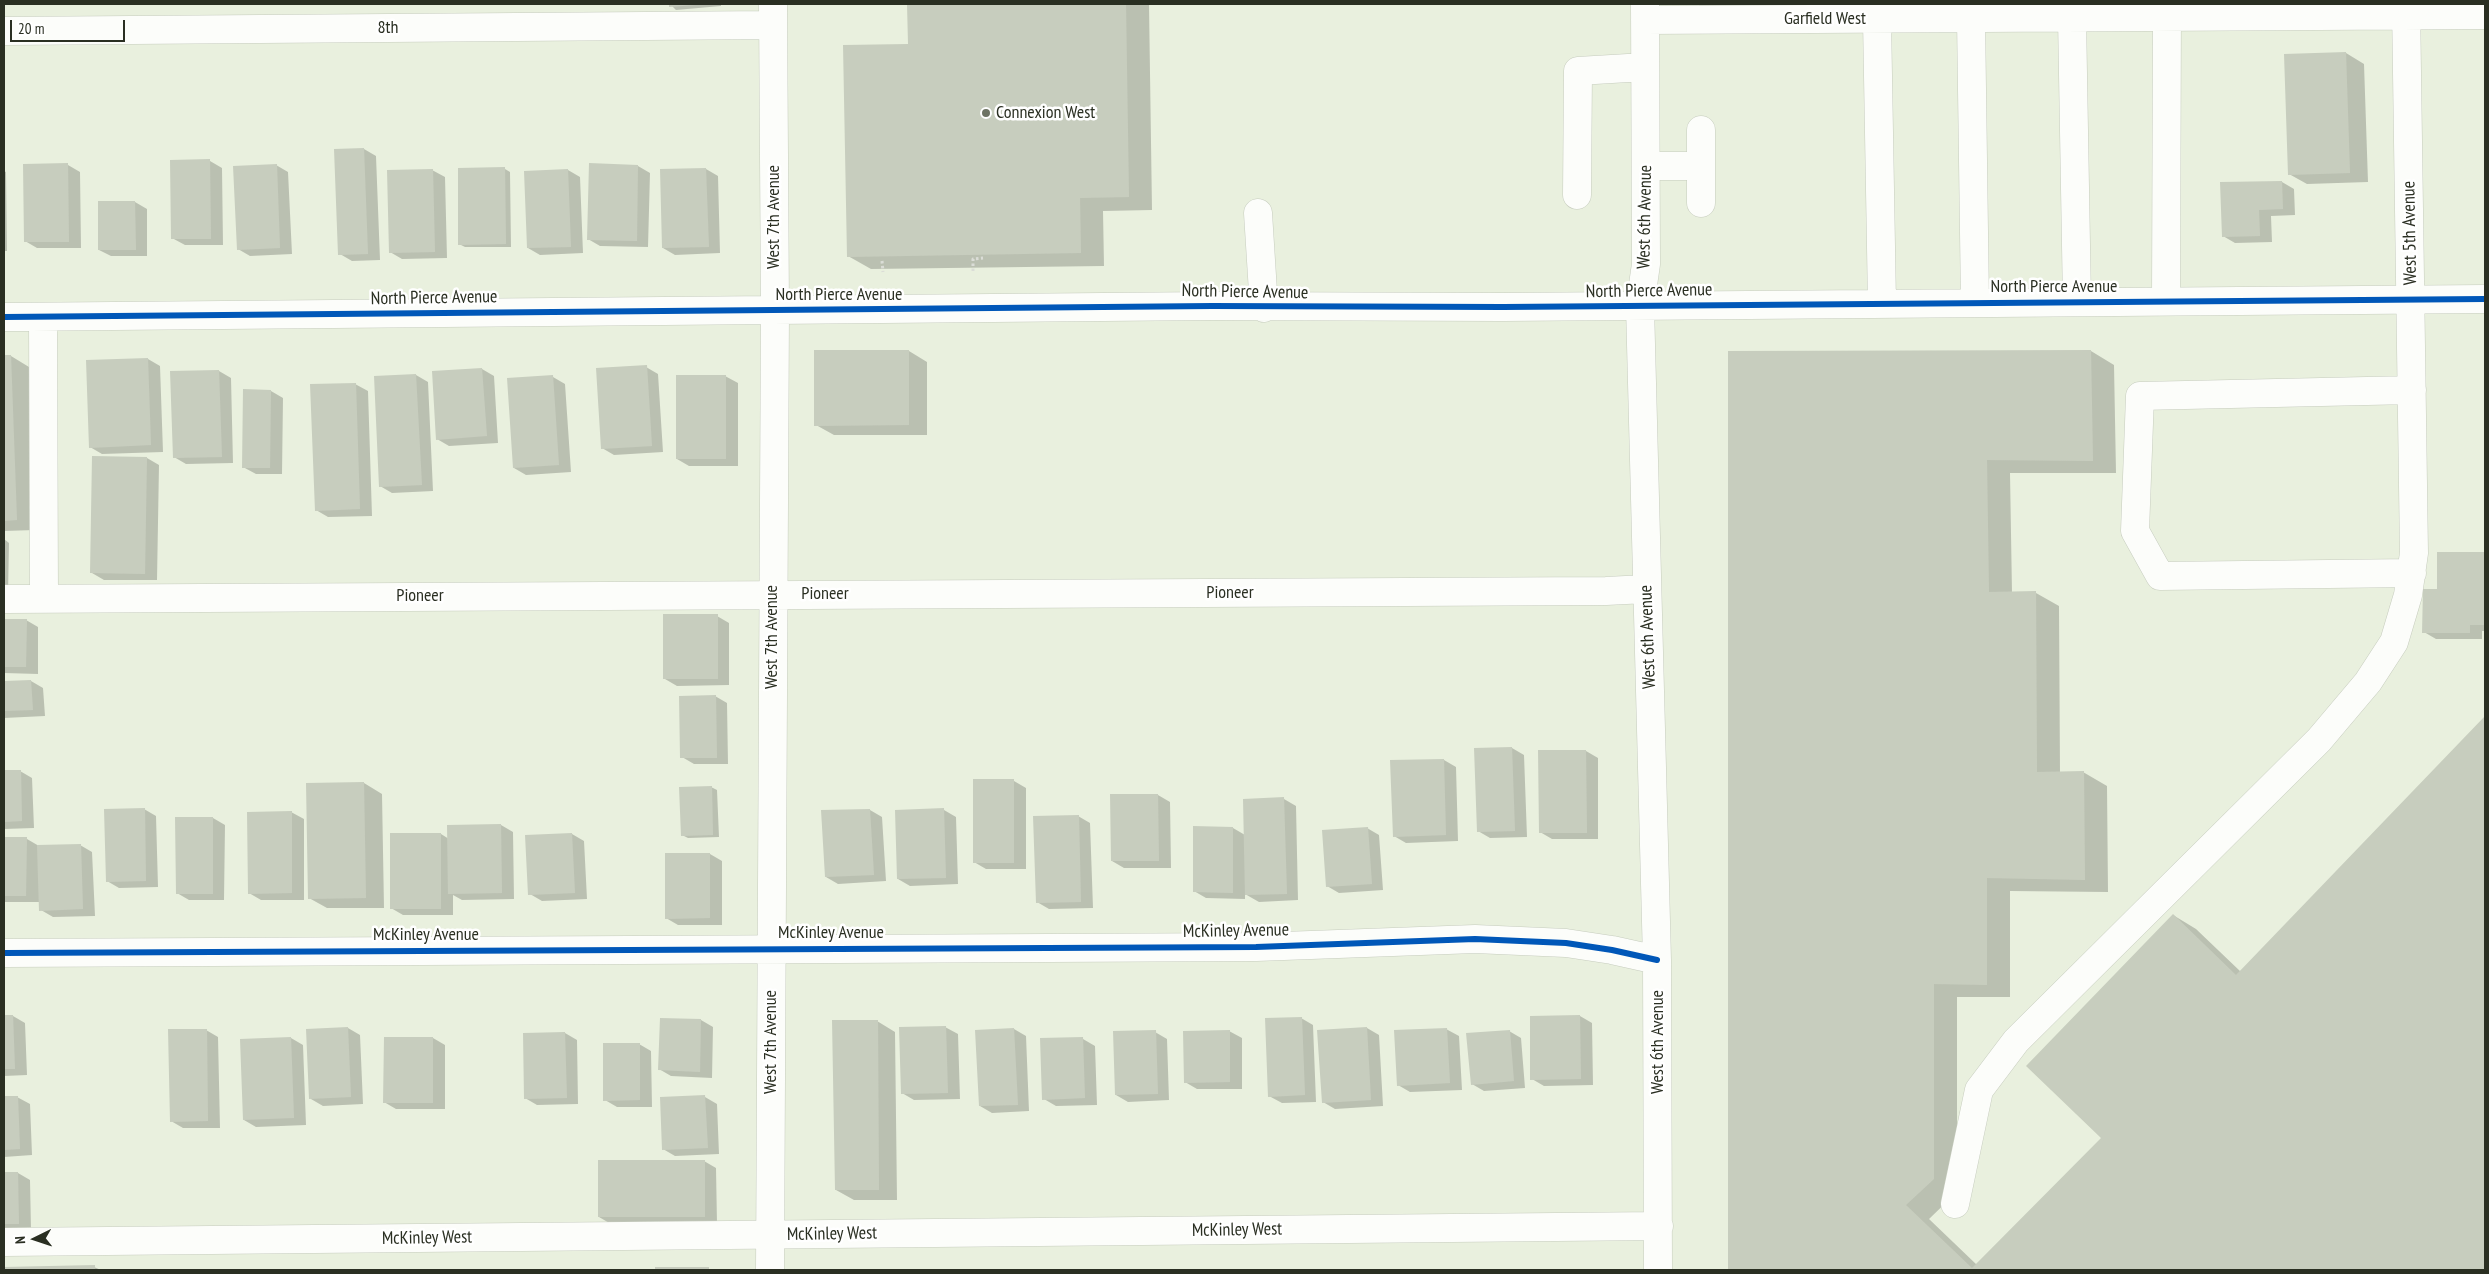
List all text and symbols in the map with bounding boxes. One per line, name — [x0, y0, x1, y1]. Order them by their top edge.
street label: Garfield West — [1784, 8, 1866, 30]
scale bar — [12, 10, 128, 42]
street label: 8th — [378, 17, 398, 39]
text: 20 m — [18, 19, 44, 38]
place label: Connexion West — [996, 102, 1095, 124]
marker: Connexion West — [980, 107, 992, 119]
street label: West 7th Avenue — [763, 165, 785, 269]
street label: West 6th Avenue — [1633, 165, 1657, 269]
street label: West 5th Avenue — [2398, 181, 2422, 285]
street label: North Pierce Avenue — [1991, 276, 2117, 298]
street label: North Pierce Avenue — [1585, 279, 1713, 303]
street label: North Pierce Avenue — [1181, 280, 1309, 304]
street label: North Pierce Avenue — [776, 284, 902, 306]
street label: North Pierce Avenue — [370, 286, 498, 310]
street label: Pioneer — [1206, 582, 1254, 604]
street label: Pioneer — [801, 583, 849, 605]
street label: Pioneer — [396, 585, 444, 607]
street label: West 7th Avenue — [761, 585, 783, 689]
street label: West 6th Avenue — [1635, 585, 1661, 689]
street label: McKinley Avenue — [1183, 919, 1289, 943]
street label: McKinley Avenue — [778, 922, 884, 944]
street label: McKinley Avenue — [373, 924, 479, 946]
street label: West 7th Avenue — [760, 990, 782, 1094]
street label: West 6th Avenue — [1647, 990, 1669, 1094]
north arrow — [10, 1214, 60, 1264]
street label: McKinley West — [1192, 1218, 1282, 1242]
street label: McKinley West — [787, 1222, 877, 1246]
street label: McKinley West — [382, 1226, 472, 1250]
text: N — [11, 1236, 29, 1244]

